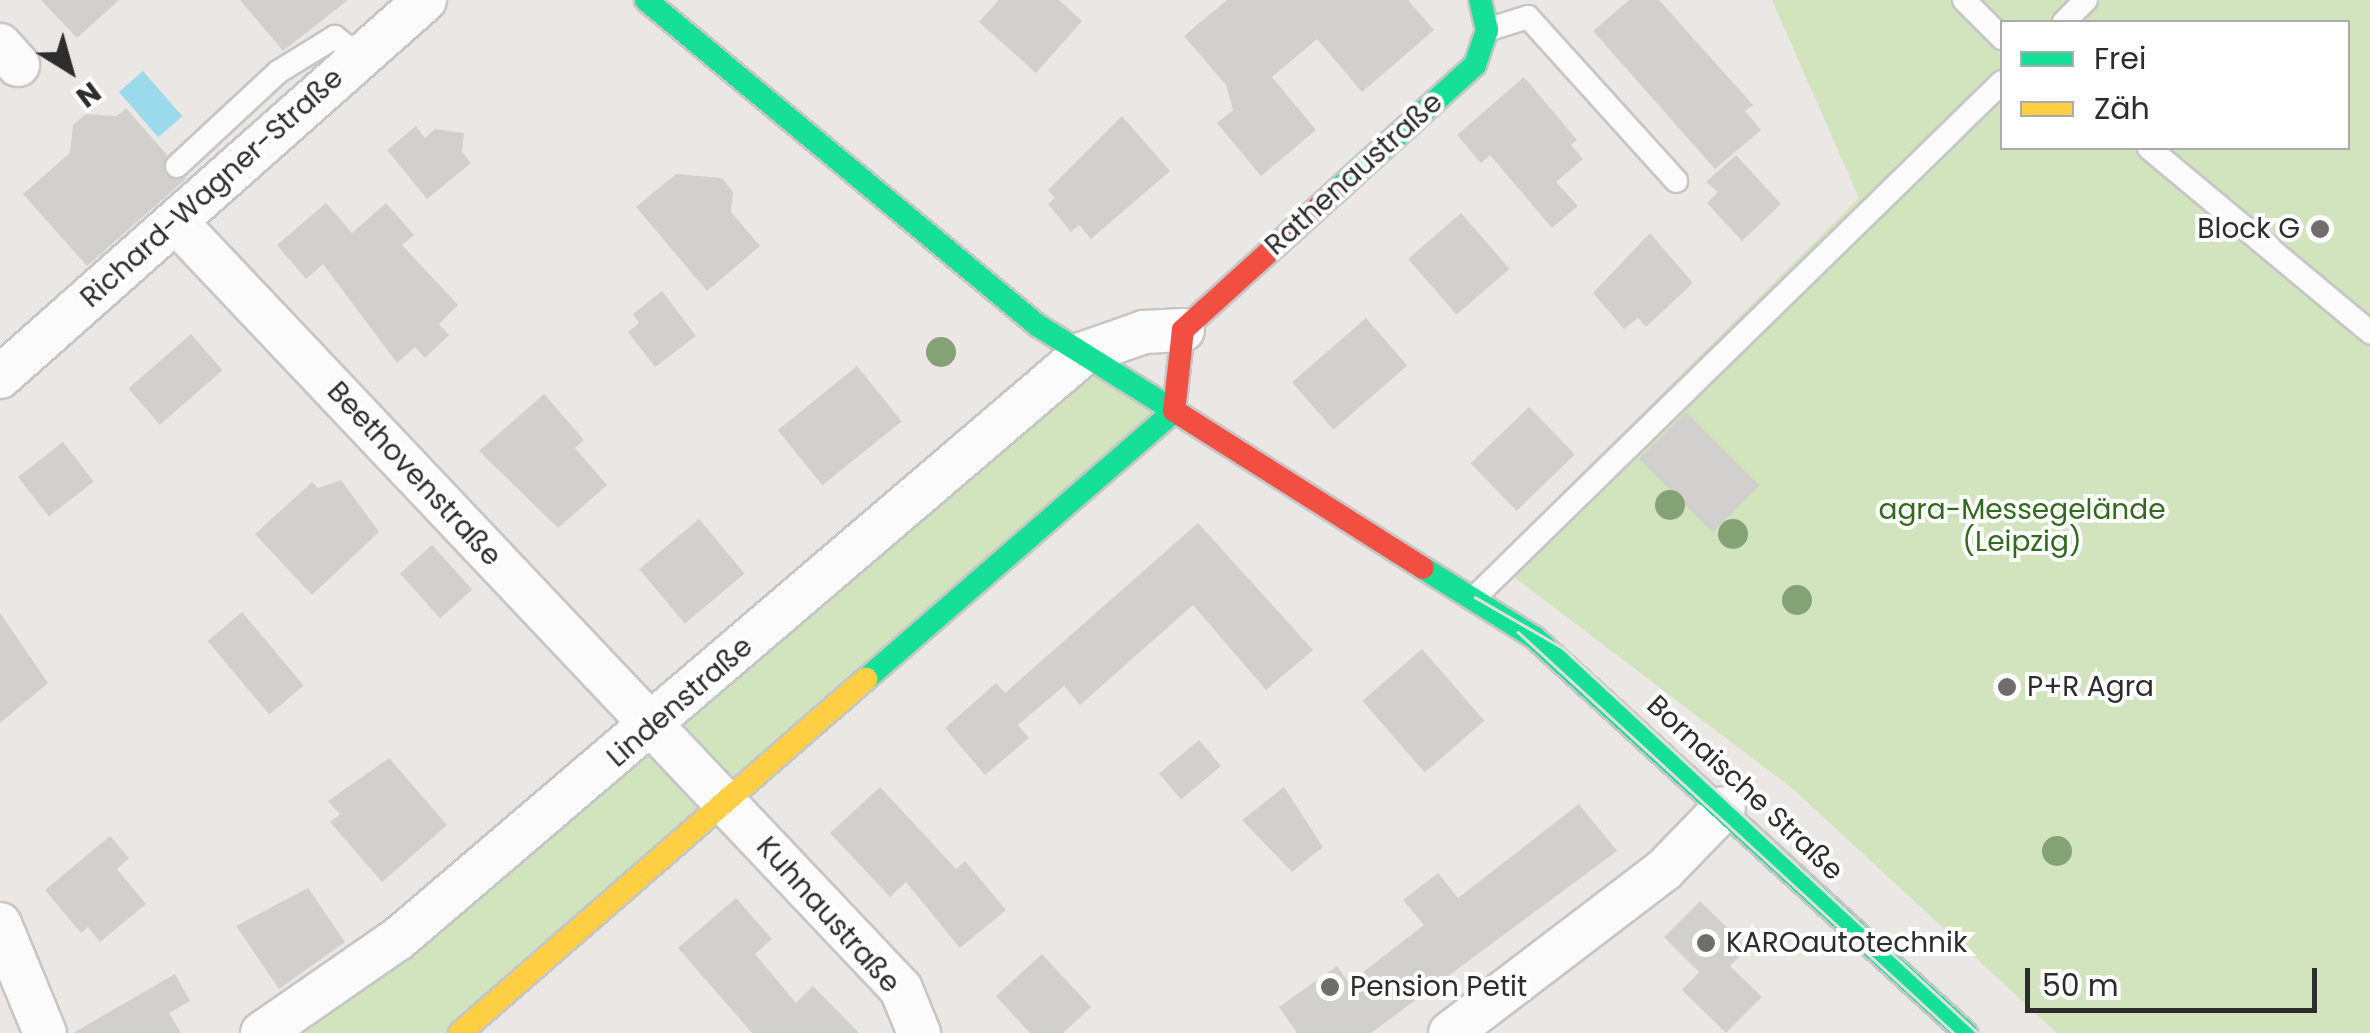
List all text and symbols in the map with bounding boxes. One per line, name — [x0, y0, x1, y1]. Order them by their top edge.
north arrow — [20, 20, 120, 120]
legend — [2000, 20, 2350, 150]
text: Frei — [2094, 37, 2146, 80]
street label: Richard-Wagner-Straße — [74, 61, 350, 315]
text: N — [68, 72, 109, 116]
street label: Rathenaustraße — [1258, 86, 1450, 262]
text: Zäh — [2094, 87, 2150, 130]
place label: Block G — [2197, 212, 2300, 246]
marker: Block G — [2309, 218, 2331, 240]
street label: Beethovenstraße — [320, 375, 508, 573]
park label: agra-Messegelände (Leipzig) — [1878, 493, 2166, 559]
street label: Lindenstraße — [600, 630, 760, 774]
place label: P+R Agra — [2027, 670, 2154, 704]
marker: P+R Agra — [1996, 676, 2018, 698]
street label: Bornaische Straße — [1640, 688, 1850, 888]
street label: Kuhnaustraße — [749, 830, 907, 1000]
place label: KAROautotechnik — [1726, 926, 1967, 960]
marker: KAROautotechnik — [1695, 932, 1717, 954]
scale bar — [2030, 948, 2322, 1010]
text: 50 m — [2042, 964, 2119, 1007]
place label: Pension Petit — [1350, 970, 1527, 1004]
marker: Pension Petit — [1319, 976, 1341, 998]

